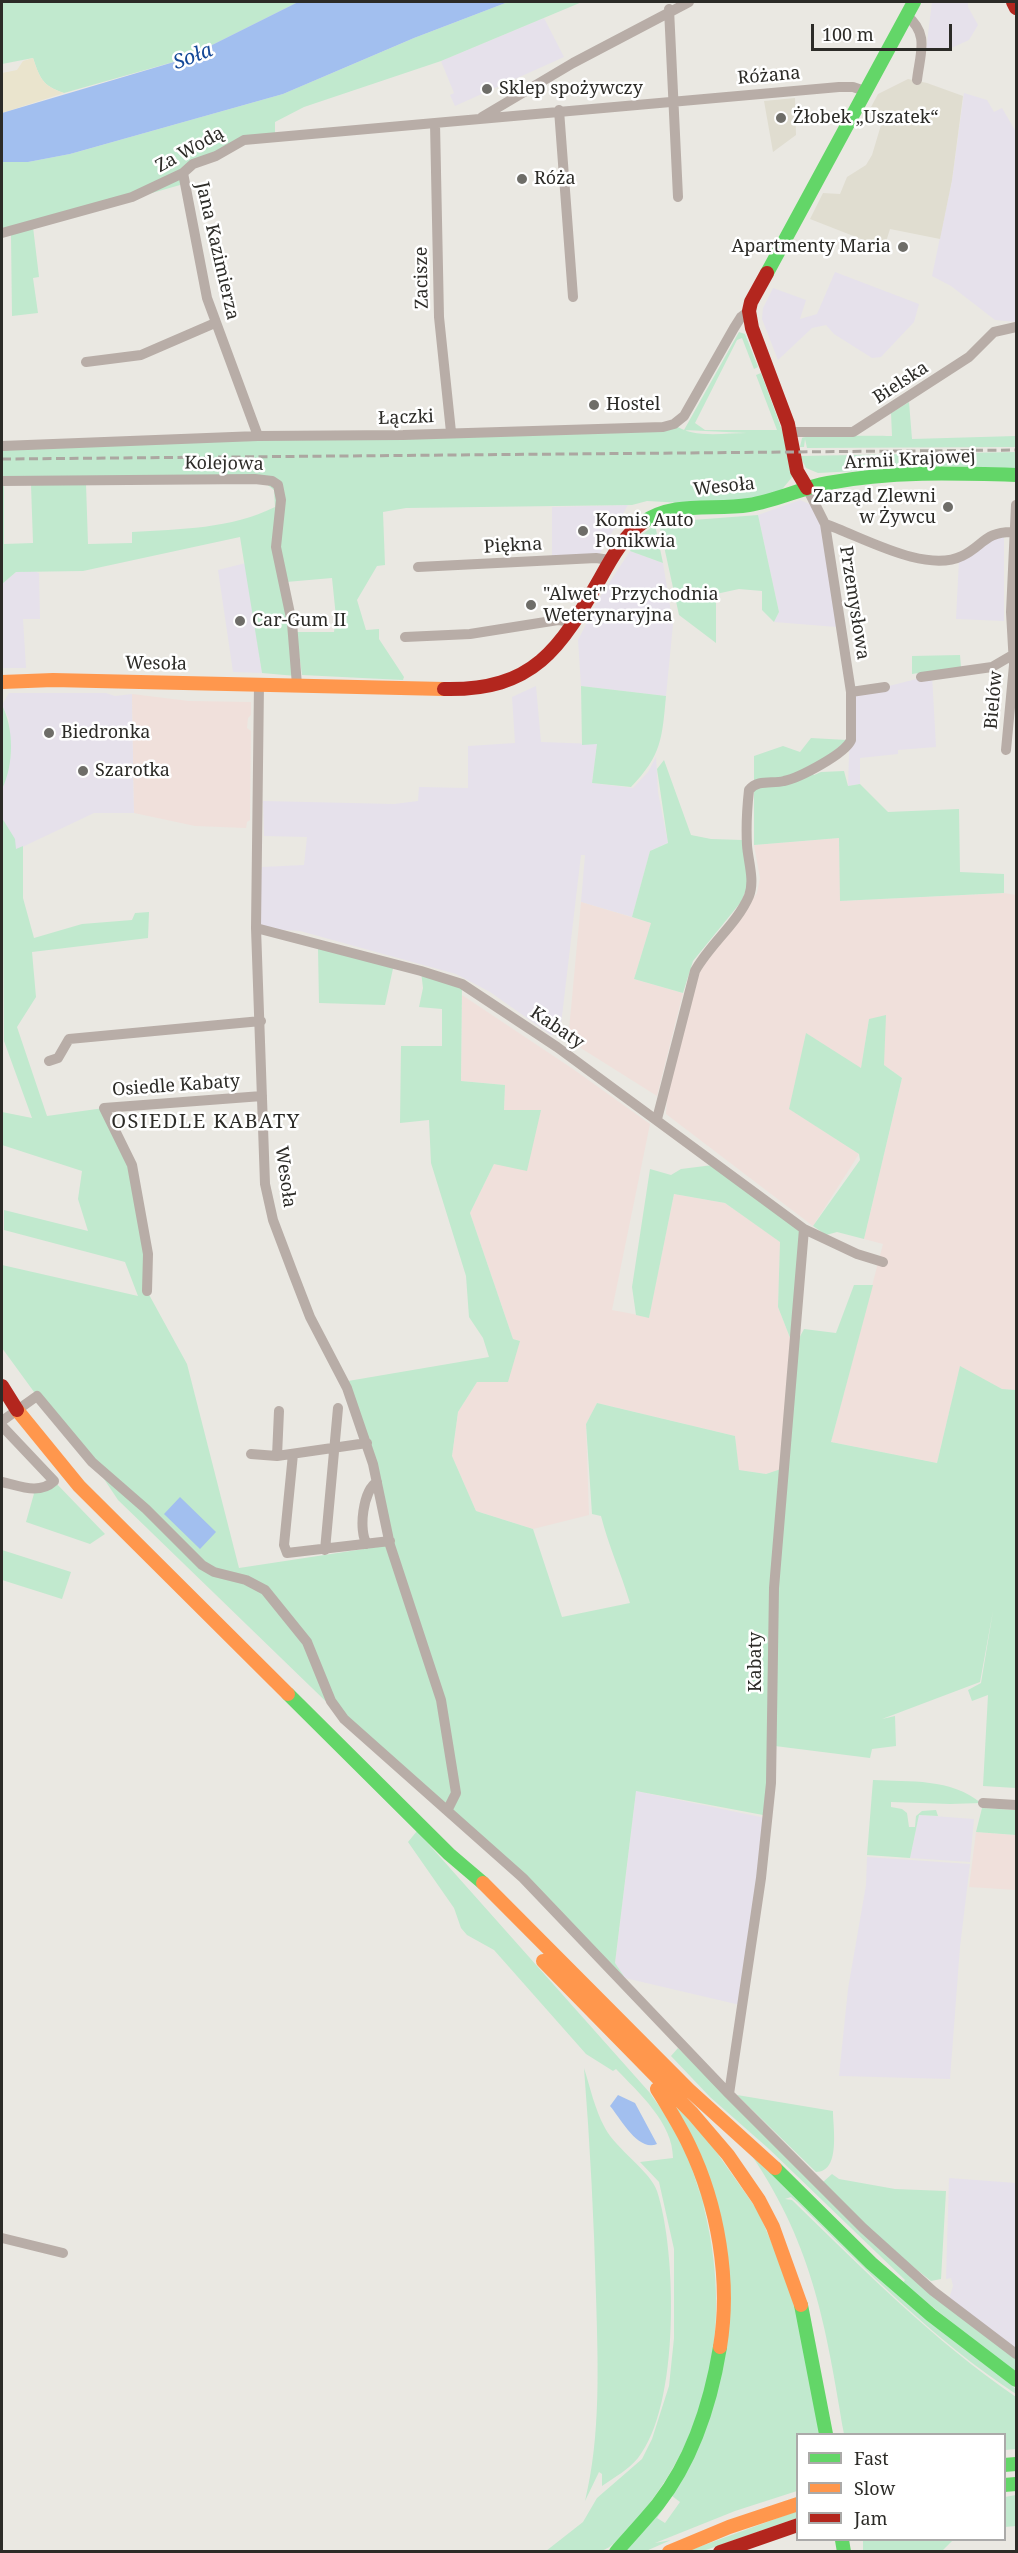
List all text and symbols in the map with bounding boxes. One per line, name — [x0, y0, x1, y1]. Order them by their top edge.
scale bar — [814, 12, 955, 50]
text: 100 m — [822, 22, 874, 46]
water label: Soła — [170, 39, 216, 75]
street label: Różana — [737, 62, 801, 90]
place label: Sklep spożywczy — [499, 78, 643, 100]
marker: Sklep spożywczy — [480, 82, 494, 96]
place label: Żłobek „Uszatek“ — [793, 107, 938, 129]
marker: Żłobek „Uszatek“ — [774, 111, 788, 125]
street label: Za Wodą — [152, 122, 228, 178]
place label: Róża — [534, 168, 576, 190]
marker: Róża — [515, 172, 529, 186]
street label: Jana Kazimierza — [191, 180, 243, 322]
place label: Apartmenty Maria — [731, 236, 891, 258]
marker: Apartmenty Maria — [896, 240, 910, 254]
street label: Zacisze — [411, 247, 433, 309]
street label: Bielska — [869, 357, 933, 409]
place label: Hostel — [606, 394, 660, 416]
marker: Hostel — [587, 398, 601, 412]
street label: Łączki — [378, 406, 434, 430]
street label: Armii Krajowej — [844, 446, 976, 474]
street label: Kolejowa — [184, 453, 264, 475]
street label: Wesoła — [692, 473, 756, 501]
place label: Zarząd Zlewni w Żywcu — [813, 486, 936, 528]
marker: Zarząd Zlewni w Żywcu — [941, 500, 955, 514]
place label: Komis Auto Ponikwia — [595, 510, 694, 552]
marker: Komis Auto Ponikwia — [576, 524, 590, 538]
street label: Piękna — [483, 534, 543, 558]
street label: Przemysłowa — [834, 545, 874, 661]
place label: "Alwet" Przychodnia Weterynaryjna — [543, 584, 719, 626]
marker: "Alwet" Przychodnia Weterynaryjna — [524, 598, 538, 612]
place label: Car-Gum II — [252, 610, 346, 632]
marker: Car-Gum II — [233, 614, 247, 628]
street label: Wesoła — [125, 653, 187, 675]
street label: Bielów — [981, 670, 1007, 730]
place label: Biedronka — [61, 722, 150, 744]
marker: Biedronka — [42, 726, 56, 740]
place label: Szarotka — [95, 760, 170, 782]
marker: Szarotka — [76, 764, 90, 778]
street label: Kabaty — [526, 1002, 588, 1054]
street label: Osiedle Kabaty — [111, 1071, 241, 1101]
district label: OSIEDLE KABATY — [111, 1110, 301, 1134]
street label: Wesoła — [270, 1145, 300, 1209]
street label: Kabaty — [745, 1632, 767, 1692]
legend — [796, 2433, 1006, 2541]
text: Fast — [854, 2446, 889, 2470]
text: Slow — [854, 2476, 895, 2500]
text: Jam — [854, 2506, 888, 2530]

